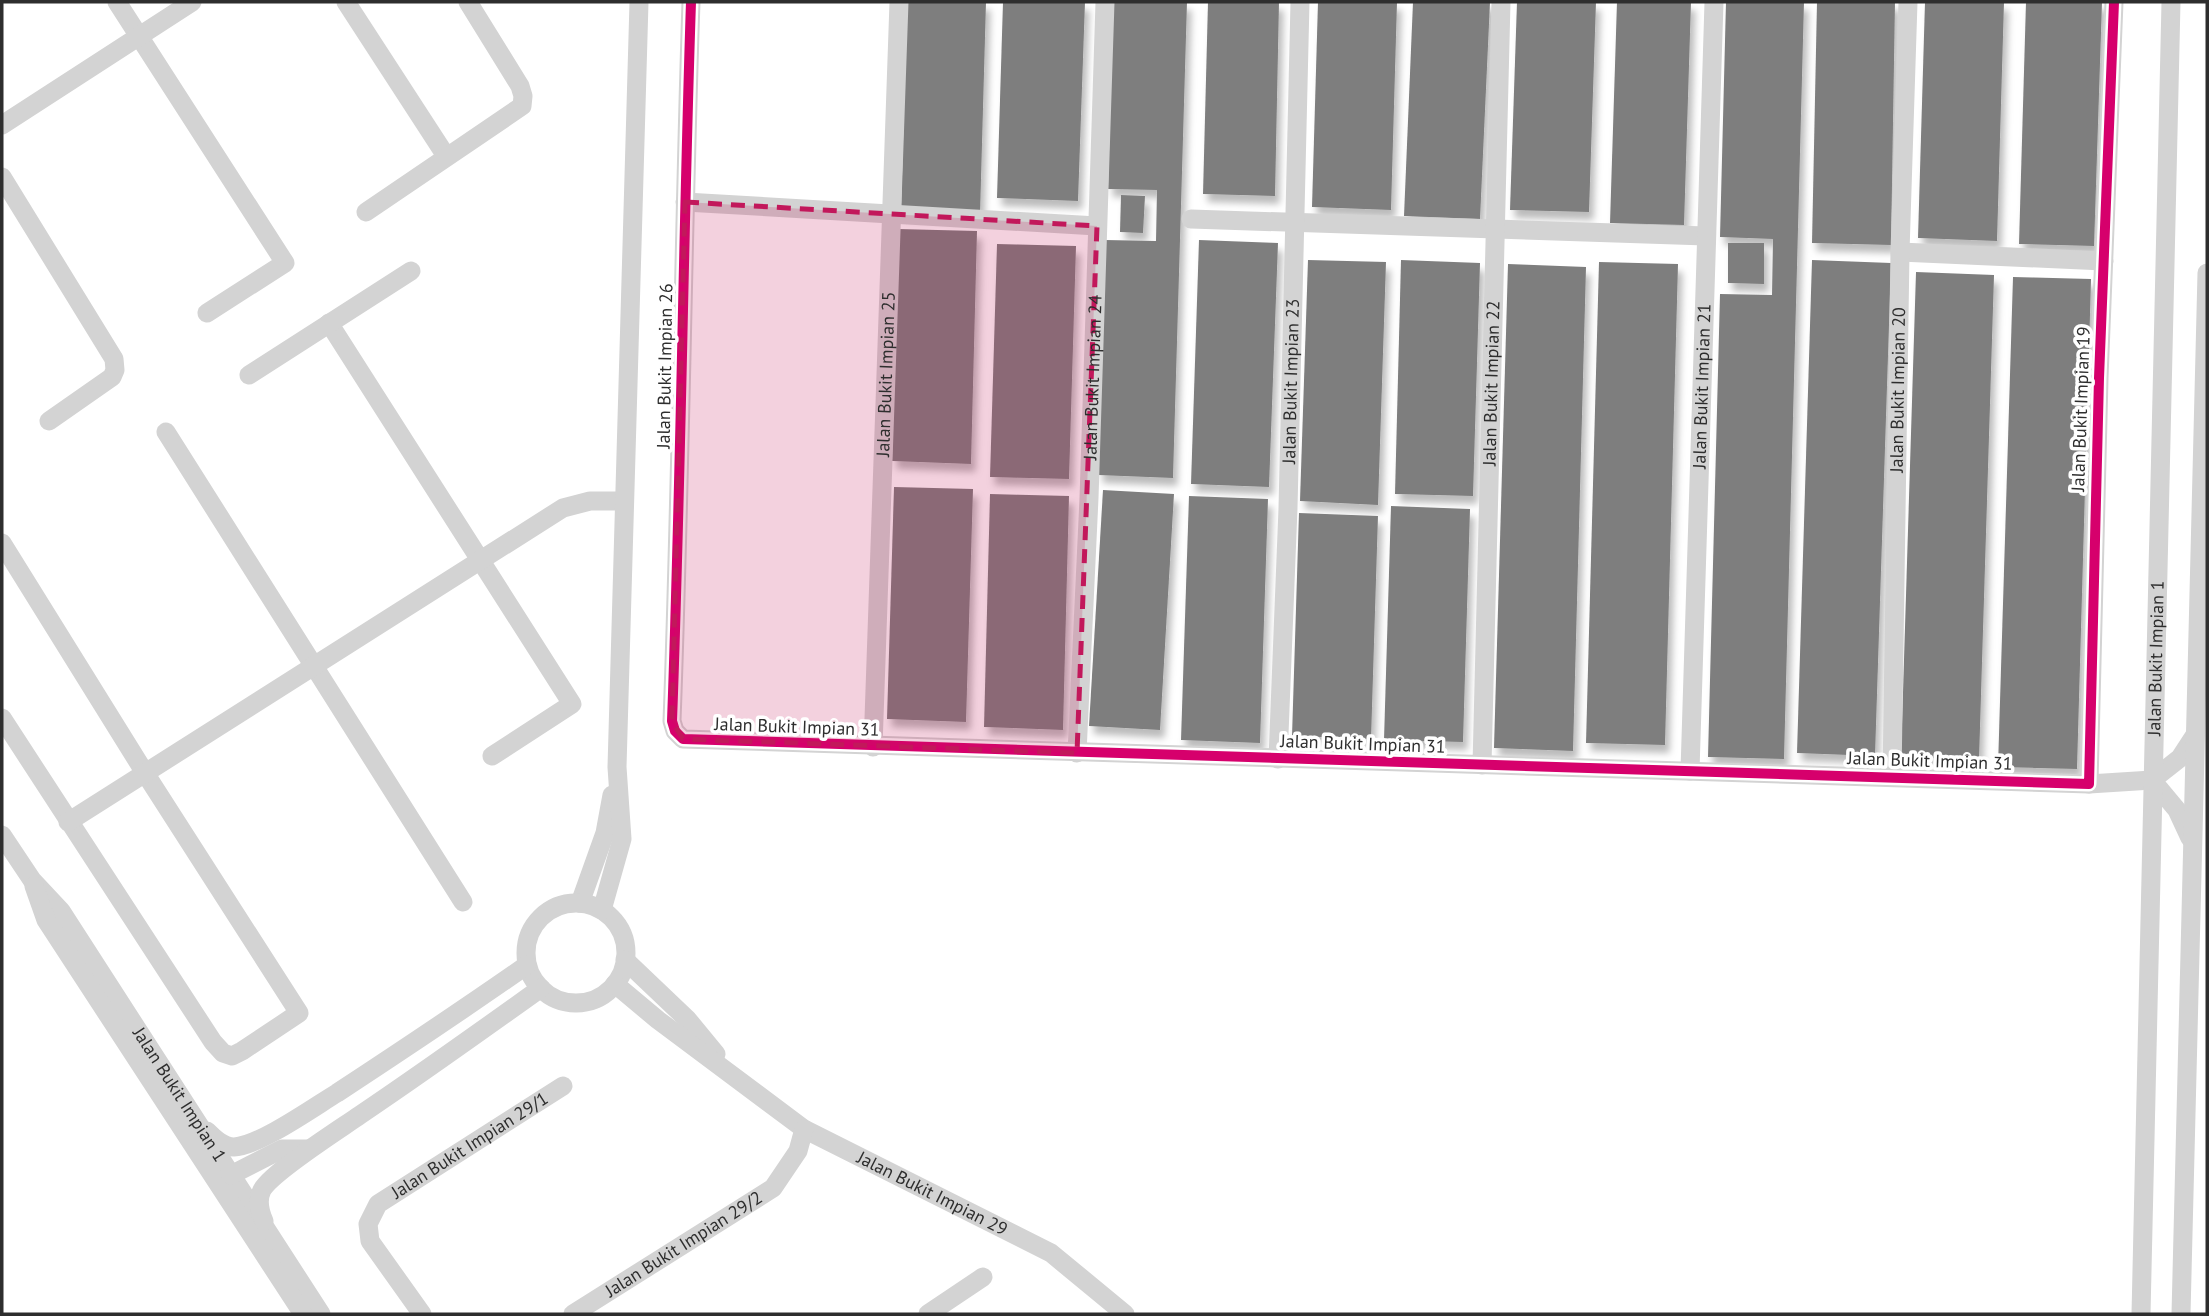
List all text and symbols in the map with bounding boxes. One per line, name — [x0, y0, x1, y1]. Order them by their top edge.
street label: Jalan Bukit Impian 26 — [652, 283, 677, 450]
street label: Jalan Bukit Impian 25 — [871, 291, 900, 458]
street label: Jalan Bukit Impian 24 — [1078, 294, 1107, 461]
street label: Jalan Bukit Impian 23 — [1277, 298, 1304, 465]
street label: Jalan Bukit Impian 22 — [1477, 300, 1505, 467]
street label: Jalan Bukit Impian 21 — [1687, 303, 1716, 470]
street label: Jalan Bukit Impian 20 — [1885, 307, 1910, 474]
street label: Jalan Bukit Impian 19 — [2066, 326, 2095, 493]
street label: Jalan Bukit Impian 1 — [2142, 580, 2169, 737]
street label: Jalan Bukit Impian 31 — [713, 712, 880, 741]
street label: Jalan Bukit Impian 31 — [1279, 729, 1446, 758]
street label: Jalan Bukit Impian 31 — [1846, 746, 2013, 775]
street label: Jalan Bukit Impian 1 — [127, 1022, 232, 1166]
street label: Jalan Bukit Impian 29/1 — [386, 1087, 552, 1204]
street label: Jalan Bukit Impian 29 — [853, 1145, 1012, 1240]
street label: Jalan Bukit Impian 29/2 — [600, 1186, 766, 1302]

